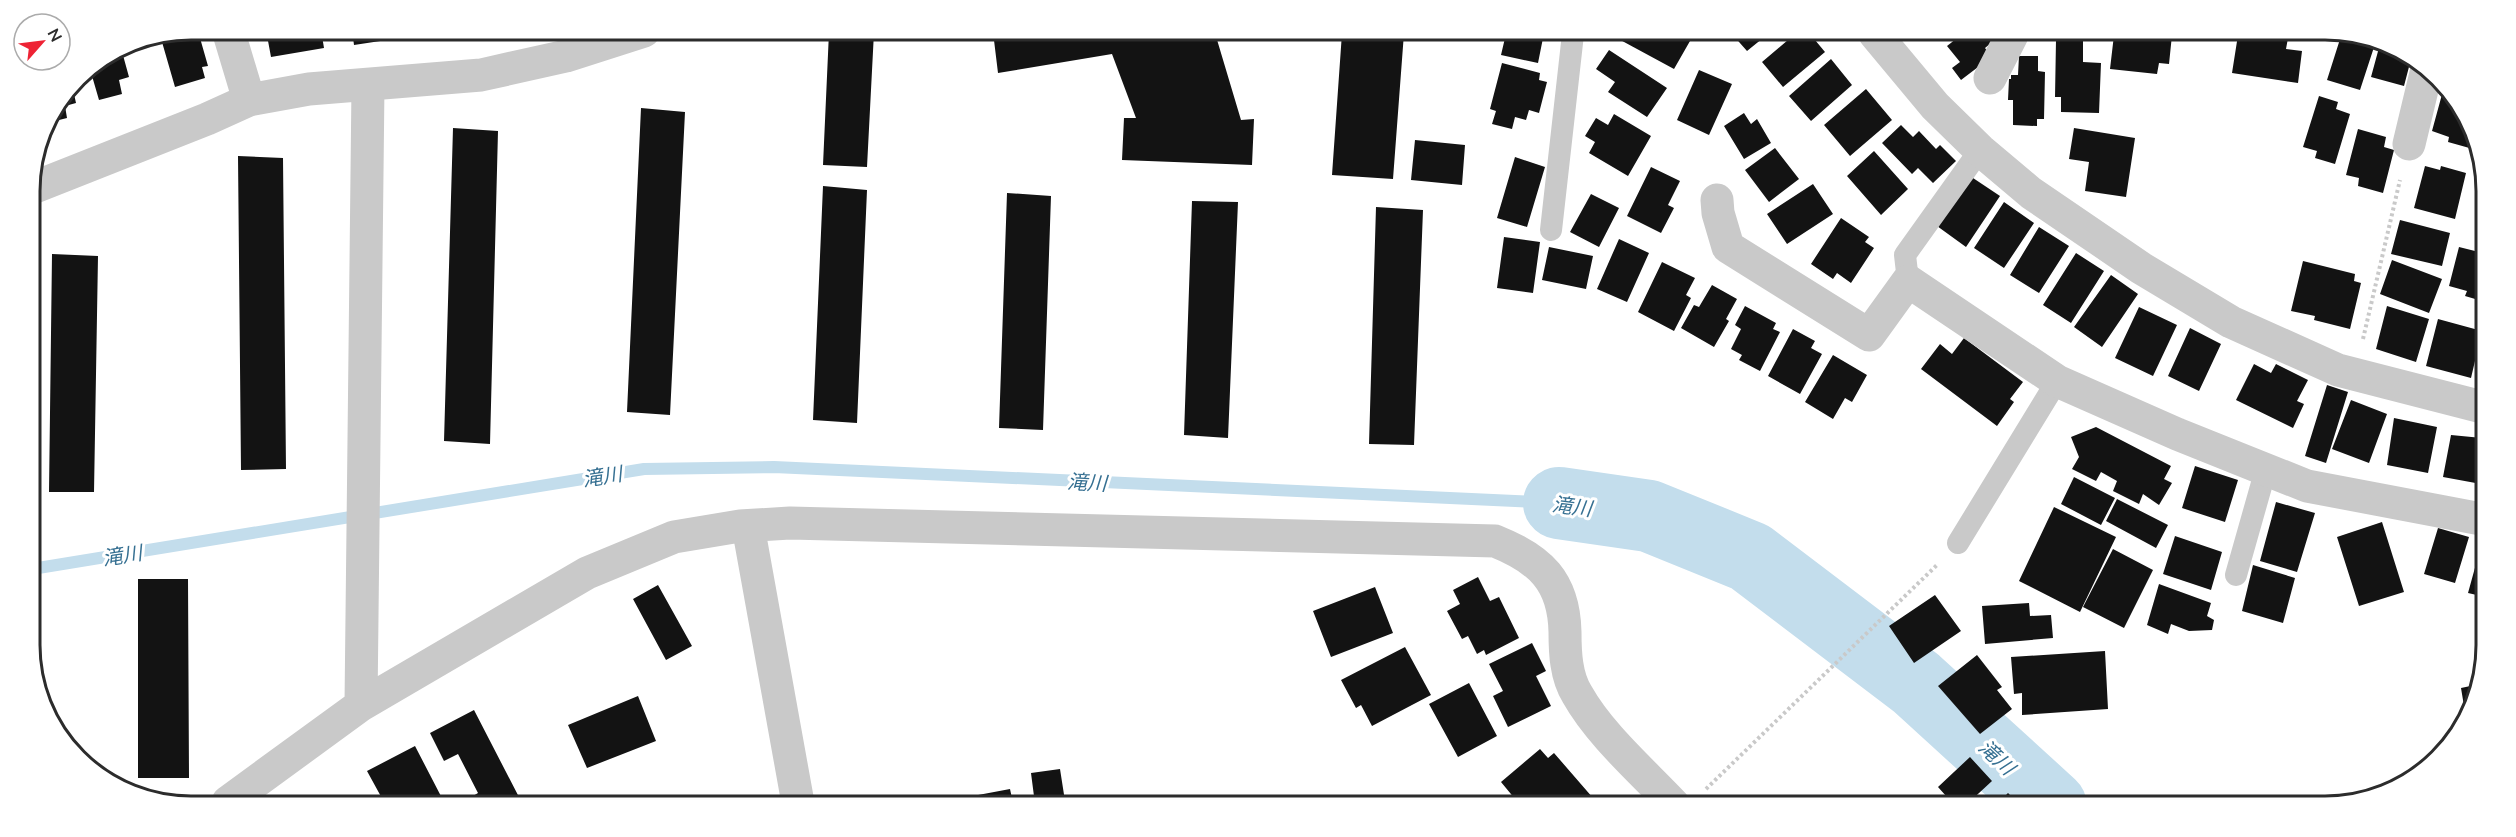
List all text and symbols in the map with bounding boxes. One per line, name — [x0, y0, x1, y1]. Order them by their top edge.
north arrow — [12, 12, 72, 72]
text: N — [44, 25, 67, 45]
water label: 滝川 — [580, 460, 626, 491]
water label: 滝川 — [1066, 468, 1110, 496]
water label: 滝川 — [1551, 491, 1595, 521]
water label: 滝川 — [100, 539, 146, 570]
water label: 滝川 — [1974, 734, 2022, 781]

